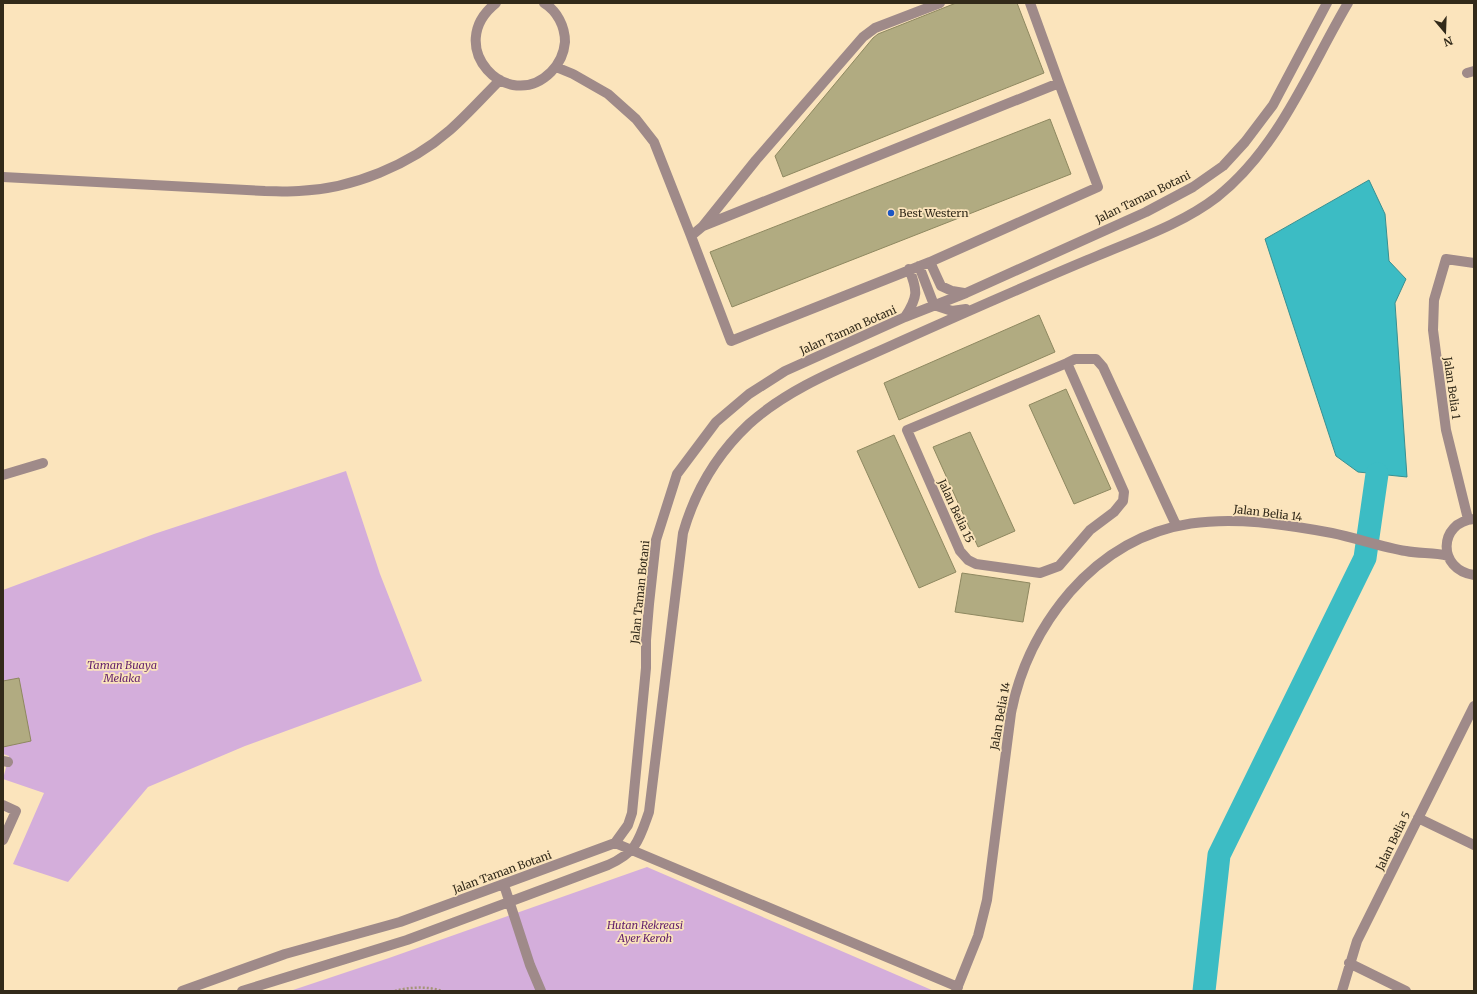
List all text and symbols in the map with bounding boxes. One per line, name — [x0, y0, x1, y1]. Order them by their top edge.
north arrow — [1425, 12, 1465, 52]
text: N — [1442, 33, 1455, 50]
street label: Jalan Taman Botani — [1092, 168, 1193, 227]
place label: Best Western — [899, 206, 969, 220]
marker: Best Western — [886, 208, 896, 218]
street label: Jalan Taman Botani — [797, 302, 899, 358]
street label: Jalan Belia 1 — [1441, 355, 1463, 420]
street label: Jalan Belia 15 — [935, 476, 977, 545]
street label: Jalan Belia 14 — [1232, 502, 1303, 524]
street label: Jalan Taman Botani — [627, 539, 652, 646]
park label: Taman Buaya Melaka — [87, 658, 157, 685]
street label: Jalan Belia 14 — [987, 681, 1013, 752]
street label: Jalan Belia 5 — [1372, 809, 1413, 874]
street label: Jalan Taman Botani — [450, 847, 554, 897]
park label: Hutan Rekreasi Ayer Keroh — [606, 918, 683, 945]

